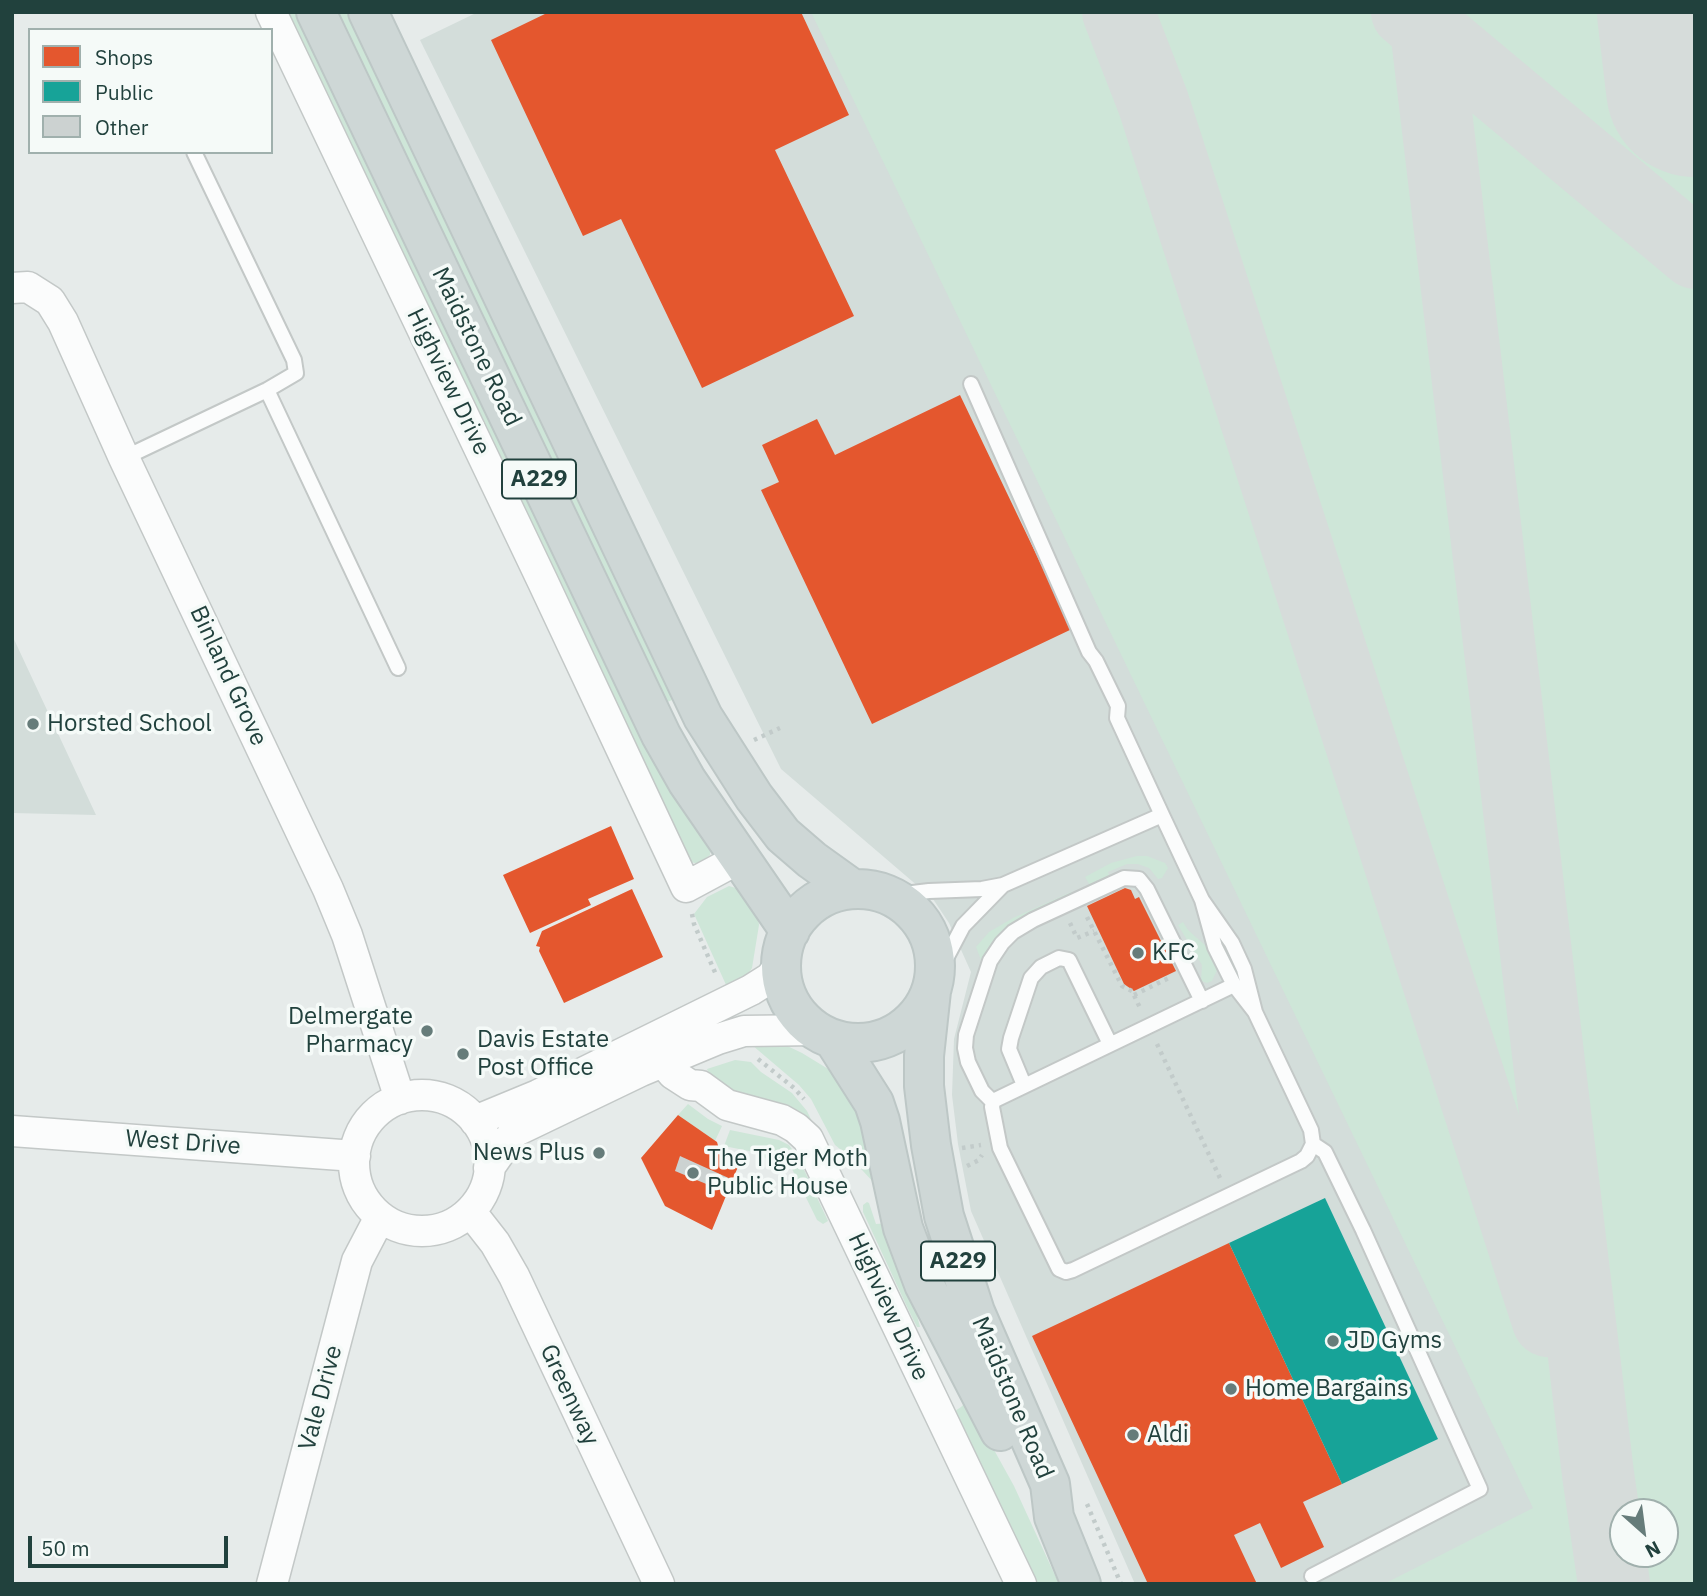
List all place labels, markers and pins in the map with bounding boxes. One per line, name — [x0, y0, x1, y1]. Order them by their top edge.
place label: Horsted School — [47, 710, 212, 738]
marker: Horsted School — [25, 716, 41, 732]
place label: KFC — [1152, 939, 1195, 967]
marker: KFC — [1130, 945, 1146, 961]
place label: Delmergate Pharmacy — [288, 1003, 413, 1059]
marker: Delmergate Pharmacy — [419, 1023, 435, 1039]
place label: Davis Estate Post Office — [477, 1026, 609, 1082]
marker: Davis Estate Post Office — [455, 1046, 471, 1062]
place label: News Plus — [473, 1139, 585, 1167]
marker: News Plus — [591, 1145, 607, 1161]
place label: The Tiger Moth Public House — [707, 1145, 868, 1201]
marker: The Tiger Moth Public House — [685, 1165, 701, 1181]
place label: JD Gyms — [1347, 1327, 1442, 1355]
marker: JD Gyms — [1325, 1333, 1341, 1349]
place label: Home Bargains — [1245, 1375, 1409, 1403]
marker: Home Bargains — [1223, 1381, 1239, 1397]
place label: Aldi — [1147, 1421, 1189, 1449]
marker: Aldi — [1125, 1427, 1141, 1443]

